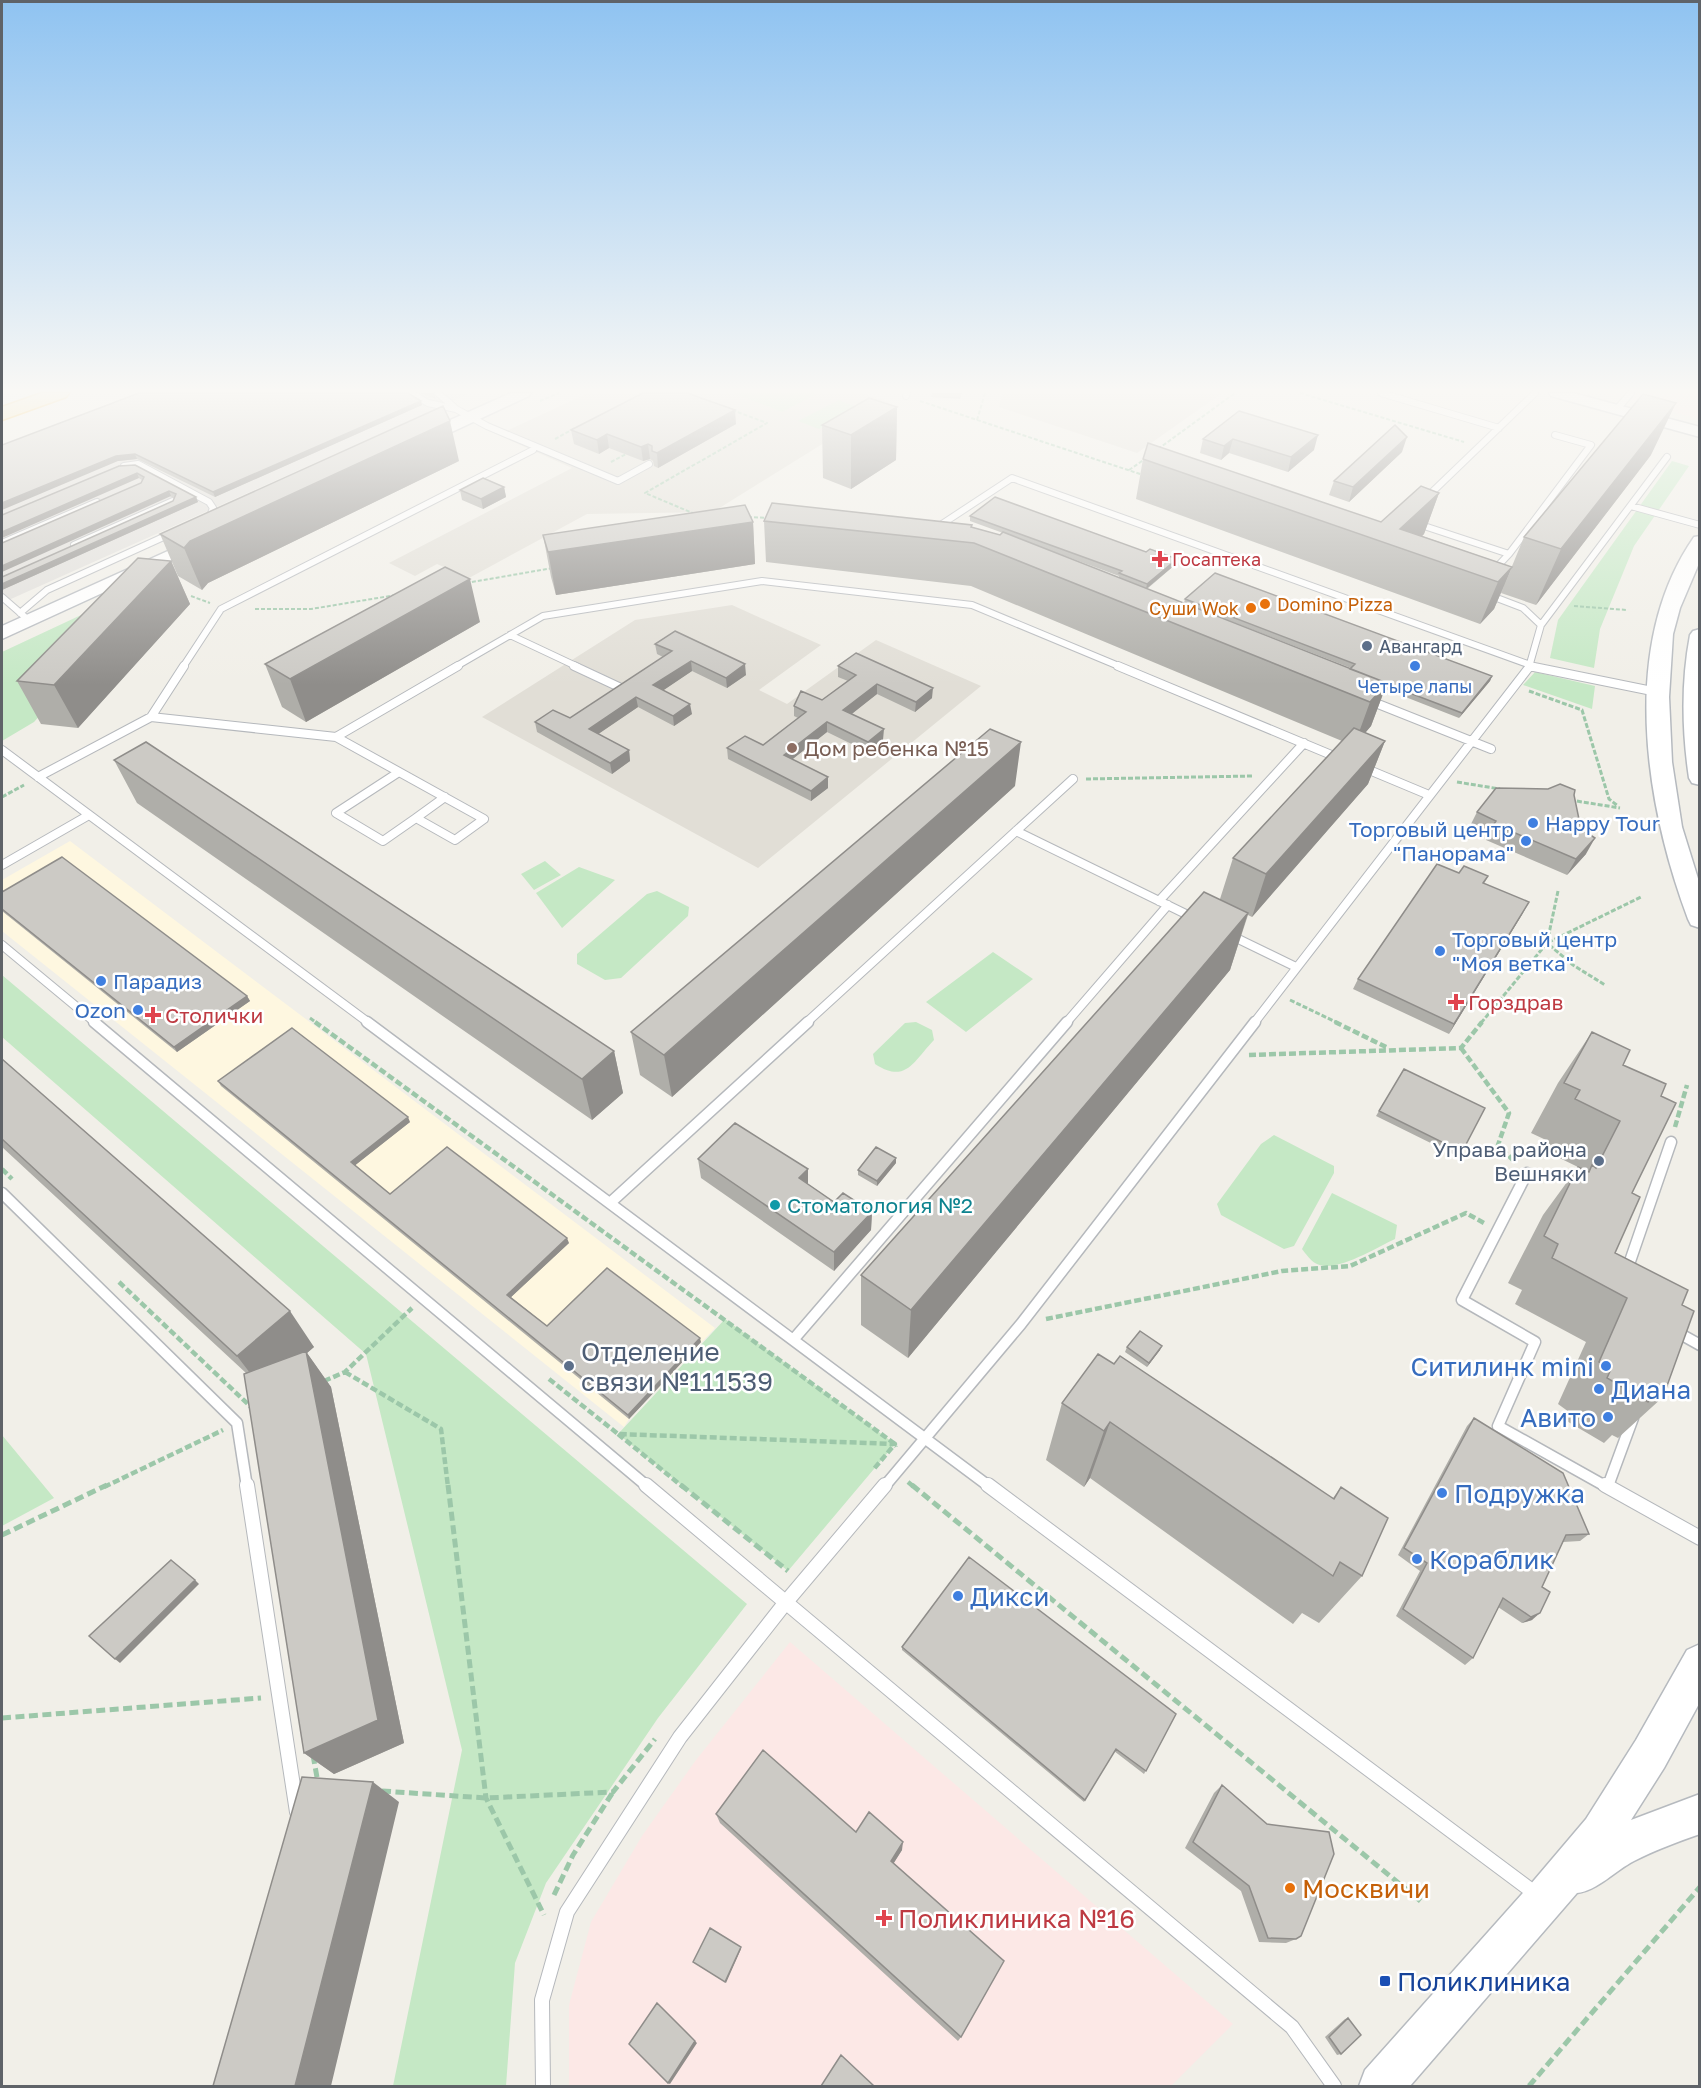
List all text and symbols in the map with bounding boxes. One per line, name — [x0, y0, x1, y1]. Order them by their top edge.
place label: Госаптека — [1172, 548, 1261, 570]
marker: Госаптека — [1153, 552, 1167, 566]
place label: Domino Pizza — [1277, 593, 1393, 615]
place label: Суши Wok — [1149, 597, 1239, 619]
marker: Domino Pizza — [1258, 597, 1272, 611]
marker: Суши Wok — [1244, 601, 1258, 615]
place label: Авангард — [1379, 635, 1462, 657]
marker: Авангард — [1360, 639, 1374, 653]
marker: Четыре лапы — [1408, 659, 1422, 673]
place label: Четыре лапы — [1358, 675, 1472, 697]
place label: Дом ребенка №15 — [804, 735, 989, 761]
marker: Дом ребенка №15 — [785, 741, 799, 755]
place label: Happy Tour — [1545, 810, 1660, 836]
place label: Торговый центр "Панорама" — [1349, 816, 1514, 866]
marker: Happy Tour — [1526, 816, 1540, 830]
marker: Торговый центр "Панорама" — [1519, 834, 1533, 848]
place label: Торговый центр "Моя ветка" — [1452, 926, 1617, 976]
marker: Торговый центр "Моя ветка" — [1433, 944, 1447, 958]
place label: Парадиз — [113, 968, 202, 994]
marker: Парадиз — [94, 974, 108, 988]
place label: Горздрав — [1468, 989, 1563, 1015]
marker: Горздрав — [1449, 995, 1463, 1009]
place label: Ozon — [74, 997, 126, 1023]
place label: Столички — [165, 1002, 263, 1028]
marker: Ozon — [131, 1003, 145, 1017]
marker: Столички — [146, 1008, 160, 1022]
place label: Управа района Вешняки — [1433, 1136, 1587, 1186]
marker: Управа района Вешняки — [1592, 1154, 1606, 1168]
place label: Стоматология №2 — [787, 1192, 973, 1218]
marker: Стоматология №2 — [768, 1198, 782, 1212]
place label: Отделение связи №111539 — [581, 1336, 773, 1397]
place label: Ситилинк mini — [1411, 1351, 1594, 1382]
marker: Отделение связи №111539 — [562, 1359, 576, 1373]
marker: Ситилинк mini — [1599, 1359, 1613, 1373]
place label: Диана — [1611, 1374, 1691, 1405]
marker: Диана — [1592, 1382, 1606, 1396]
place label: Авито — [1520, 1402, 1596, 1433]
marker: Авито — [1601, 1410, 1615, 1424]
place label: Подружка — [1454, 1478, 1585, 1509]
marker: Подружка — [1435, 1486, 1449, 1500]
place label: Кораблик — [1429, 1544, 1554, 1575]
marker: Кораблик — [1410, 1552, 1424, 1566]
place label: Дикси — [970, 1581, 1049, 1612]
marker: Дикси — [951, 1589, 965, 1603]
place label: Москвичи — [1302, 1873, 1430, 1904]
marker: Москвичи — [1283, 1881, 1297, 1895]
place label: Поликлиника №16 — [898, 1903, 1135, 1934]
marker: Поликлиника №16 — [875, 1909, 893, 1927]
place label: Поликлиника — [1397, 1966, 1571, 1997]
marker: Поликлиника — [1378, 1974, 1392, 1988]

